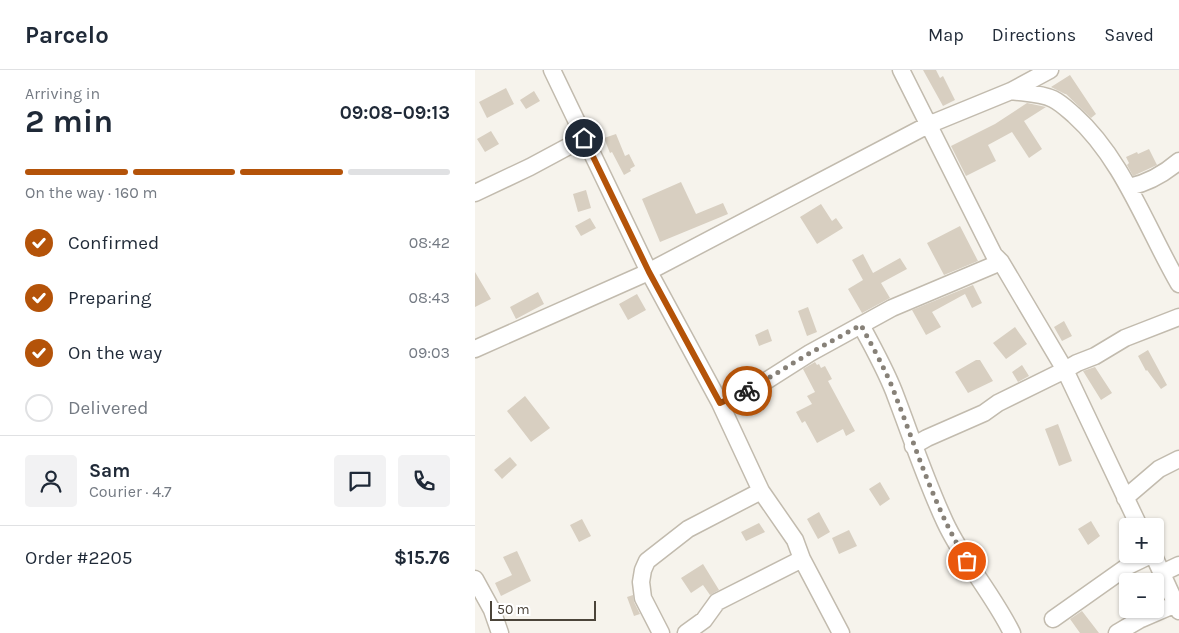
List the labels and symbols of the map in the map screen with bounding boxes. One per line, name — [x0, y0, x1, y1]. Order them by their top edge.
pin — [563, 117, 605, 159]
courier — [722, 366, 772, 416]
pin — [946, 540, 988, 582]
scale bar — [490, 598, 596, 621]

